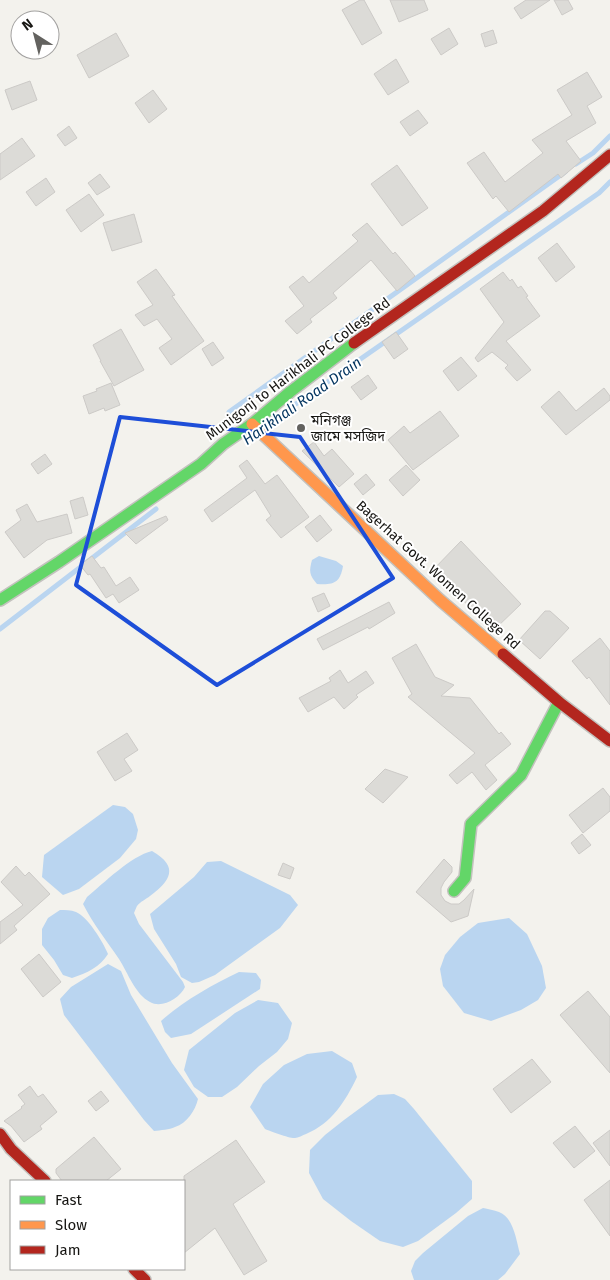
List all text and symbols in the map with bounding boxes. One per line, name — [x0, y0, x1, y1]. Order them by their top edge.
north arrow — [10, 10, 60, 60]
text: N — [19, 15, 36, 34]
street label: Munigonj to Harikhali PC College Rd — [203, 294, 393, 444]
water label: Harikhali Road Drain — [239, 353, 365, 449]
place label: মনিগঞ্জ জামে মসজিদ — [310, 412, 385, 445]
marker: মনিগঞ্জ জামে মসজিদ — [295, 422, 307, 434]
street label: Bagerhat Govt. Women College Rd — [353, 497, 523, 653]
legend — [10, 1180, 185, 1270]
text: Fast — [55, 1191, 82, 1209]
text: Slow — [55, 1216, 87, 1234]
text: Jam — [55, 1241, 81, 1259]

